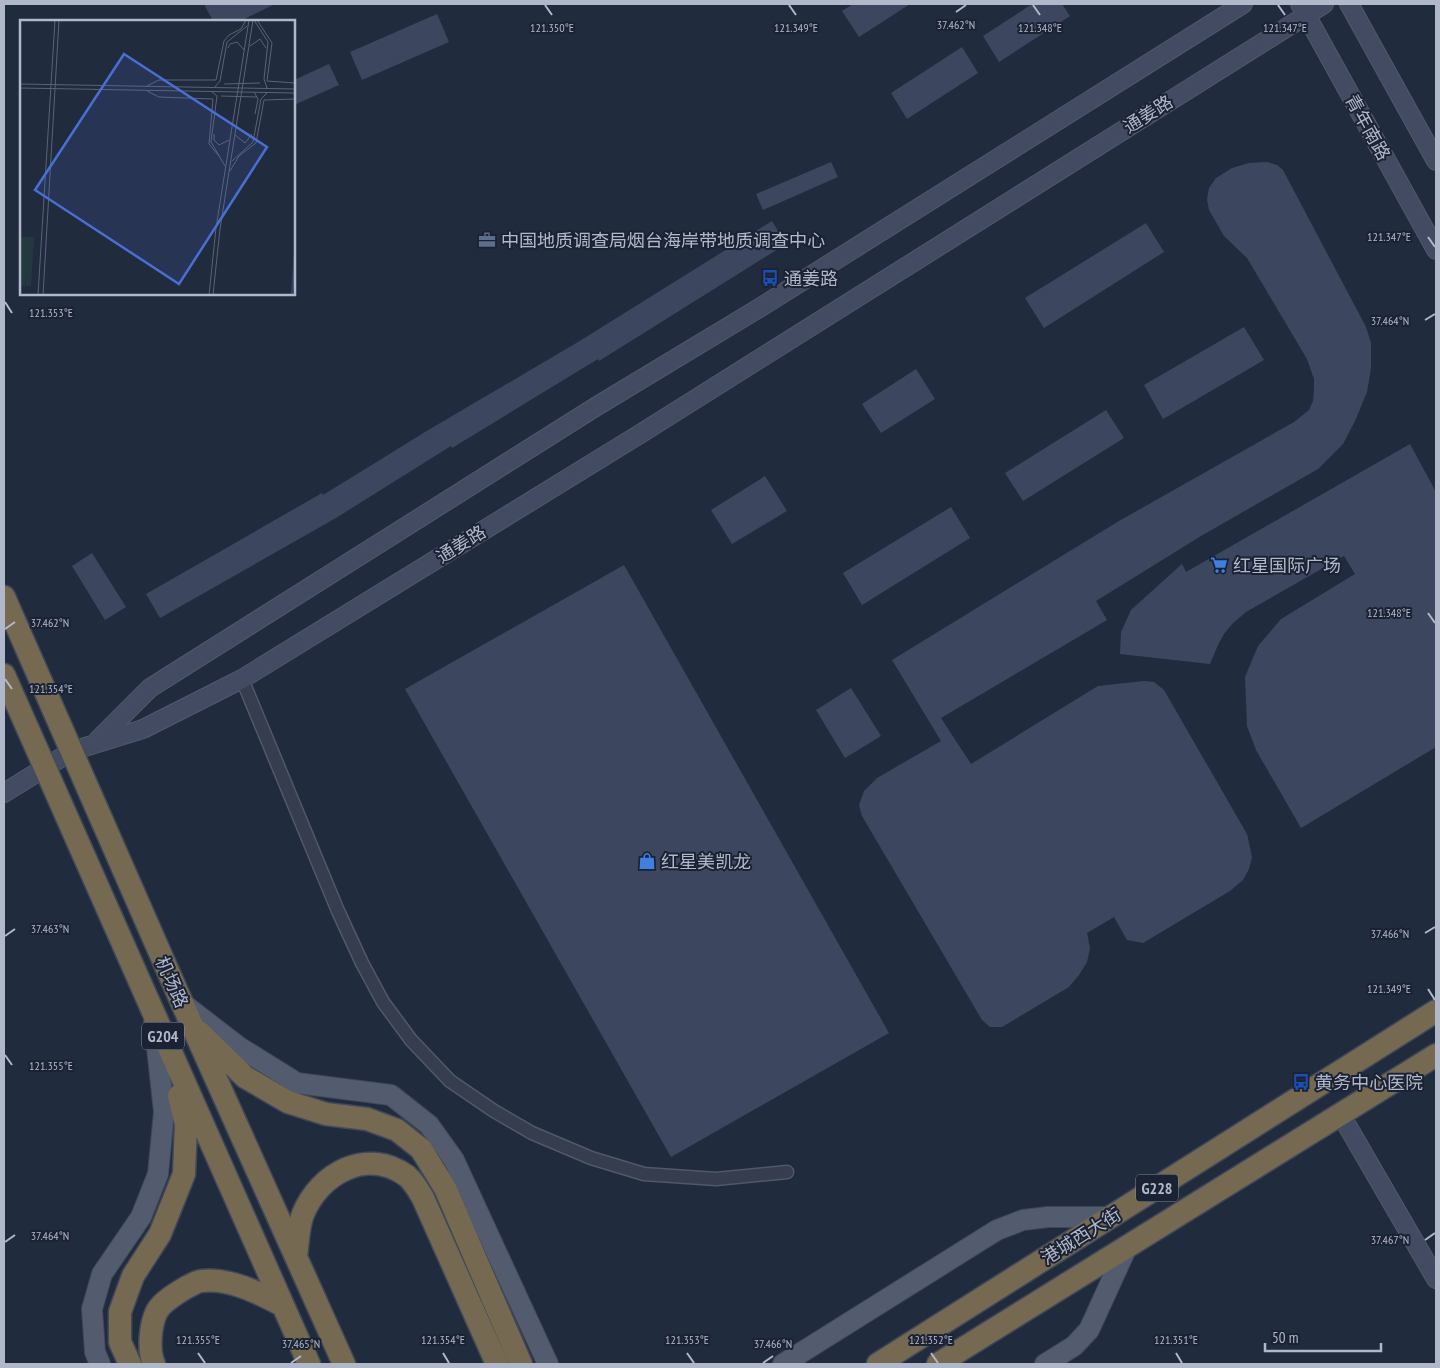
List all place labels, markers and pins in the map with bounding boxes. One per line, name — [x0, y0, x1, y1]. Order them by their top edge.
place label: 中国地质调查局烟台海岸带地质调查中心 — [501, 229, 825, 252]
office icon: 中国地质调查局烟台海岸带地质调查中心 — [477, 230, 497, 250]
place label: 通姜路 — [784, 267, 838, 290]
bus stop icon: 通姜路 — [760, 268, 780, 288]
place label: 红星国际广场 — [1233, 554, 1341, 577]
supermarket icon: 红星国际广场 — [1209, 555, 1229, 575]
place label: 红星美凯龙 — [661, 850, 751, 873]
shop icon: 红星美凯龙 — [637, 851, 657, 871]
place label: 黄务中心医院 — [1315, 1071, 1423, 1094]
bus stop icon: 黄务中心医院 — [1291, 1072, 1311, 1092]

